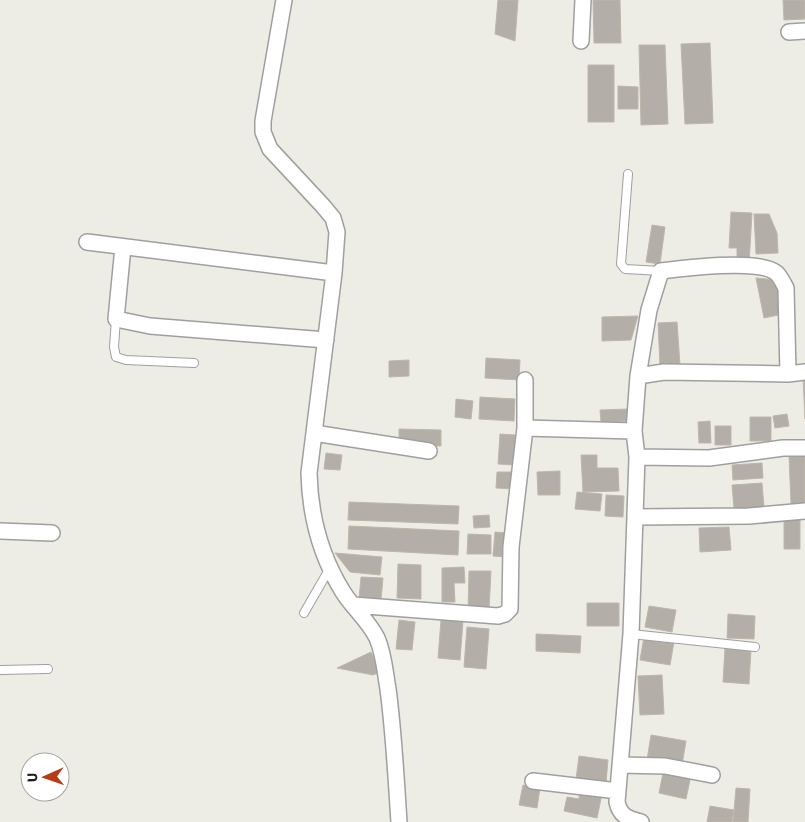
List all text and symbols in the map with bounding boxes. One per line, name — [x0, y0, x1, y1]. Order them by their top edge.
north arrow — [20, 752, 70, 802]
text: U — [24, 772, 41, 782]

